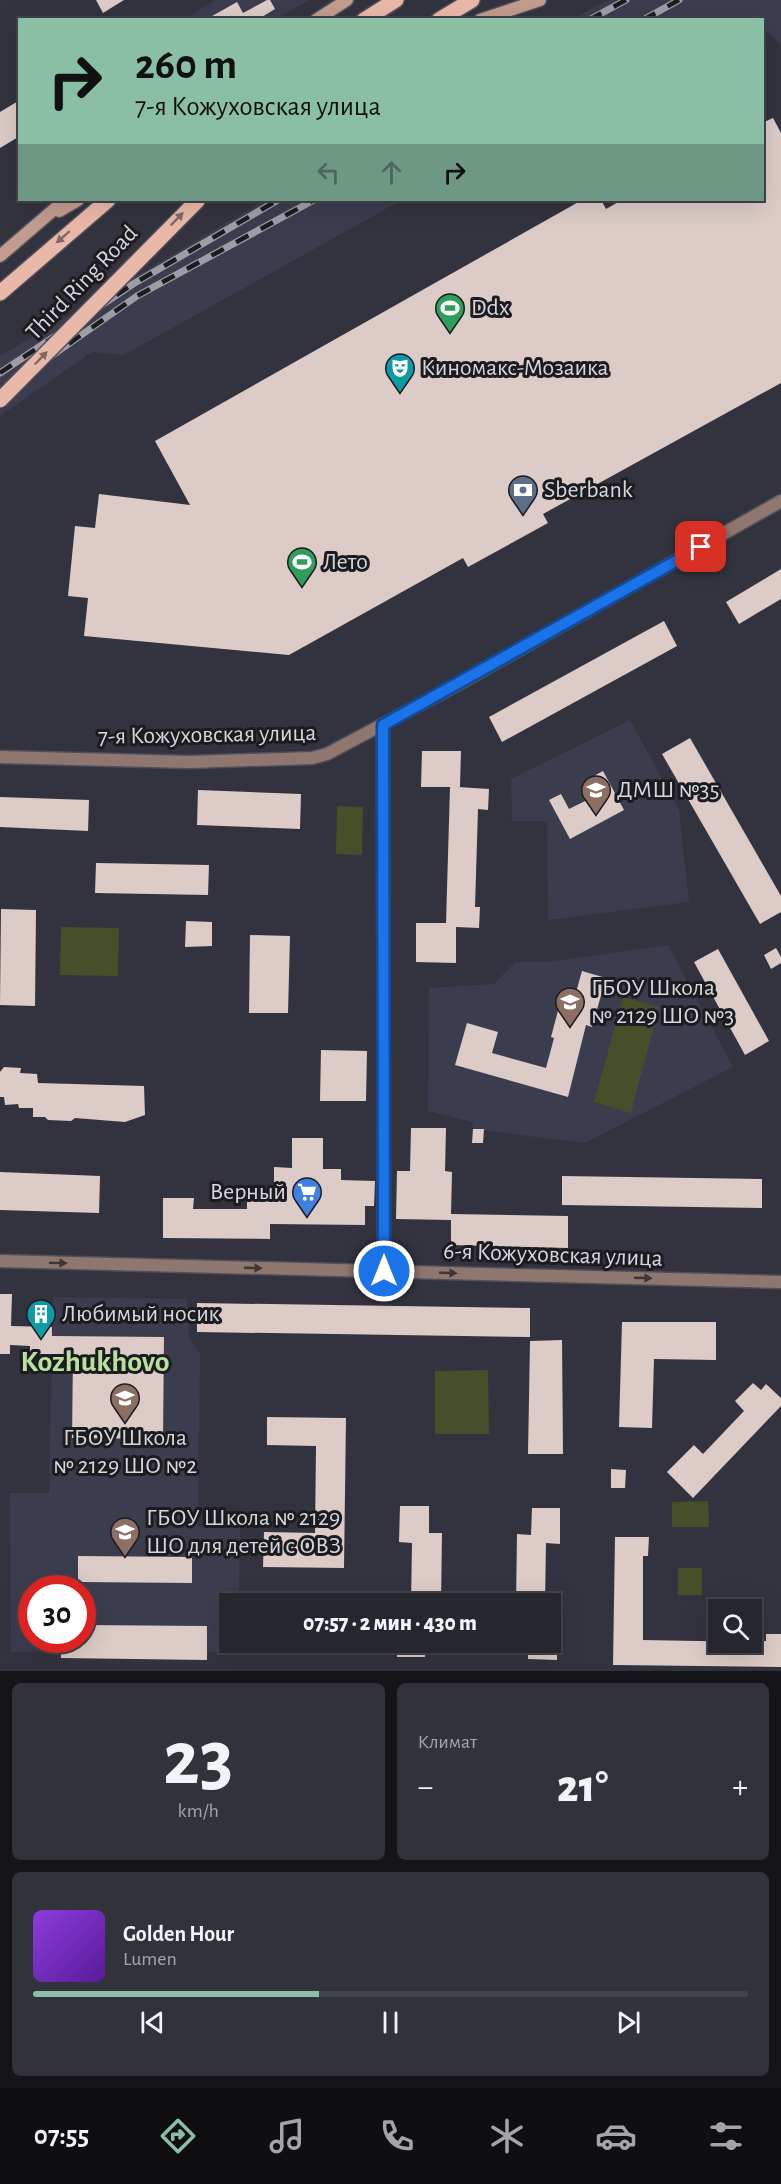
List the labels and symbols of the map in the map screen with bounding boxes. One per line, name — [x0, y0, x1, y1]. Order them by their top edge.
one-way arrow — [170, 212, 184, 226]
street label: Third Ring Road — [22, 221, 142, 345]
one-way arrow — [56, 230, 71, 243]
sports icon: Ddx — [434, 292, 466, 334]
place label: Ddx — [471, 296, 510, 320]
one-way arrow — [33, 352, 47, 366]
theatre icon: Киномакс-Мозаика — [384, 352, 416, 394]
place label: Киномакс-Мозаика — [421, 356, 608, 380]
bank icon: Sberbank — [507, 474, 539, 516]
place label: Sberbank — [544, 478, 633, 502]
pin — [675, 521, 726, 572]
sports icon: Лето — [286, 546, 318, 588]
place label: Лето — [323, 550, 368, 574]
street label: 7-я Кожуховская улица — [98, 721, 316, 749]
school or university icon: ДМШ №35 — [580, 774, 612, 816]
place label: ДМШ №35 — [617, 778, 719, 802]
place label: ГБОУ Школа № 2129 ШО №3 — [591, 976, 734, 1028]
school or university icon: ГБОУ Школа № 2129 ШО №3 — [554, 986, 586, 1028]
supermarket icon: Верный — [291, 1176, 323, 1218]
place label: Верный — [210, 1180, 286, 1204]
position arrow — [352, 1239, 416, 1303]
street label: 6-я Кожуховская улица — [443, 1239, 663, 1271]
one-way arrow — [49, 1258, 68, 1267]
one-way arrow — [244, 1263, 263, 1273]
one-way arrow — [439, 1268, 458, 1278]
one-way arrow — [634, 1274, 653, 1283]
building icon: Любимый носик — [25, 1298, 57, 1340]
place label: Любимый носик — [62, 1302, 220, 1326]
district label: Kozhukhovo — [21, 1347, 169, 1377]
school or university icon: ГБОУ Школа № 2129 ШО №2 — [109, 1382, 141, 1424]
place label: ГБОУ Школа № 2129 ШО №2 — [53, 1426, 197, 1478]
place label: ГБОУ Школа № 2129 ШО для детей с ОВЗ — [146, 1506, 341, 1558]
school or university icon: ГБОУ Школа № 2129 ШО для детей с ОВЗ — [109, 1516, 141, 1558]
speed limit sign: 30 — [18, 1575, 96, 1653]

